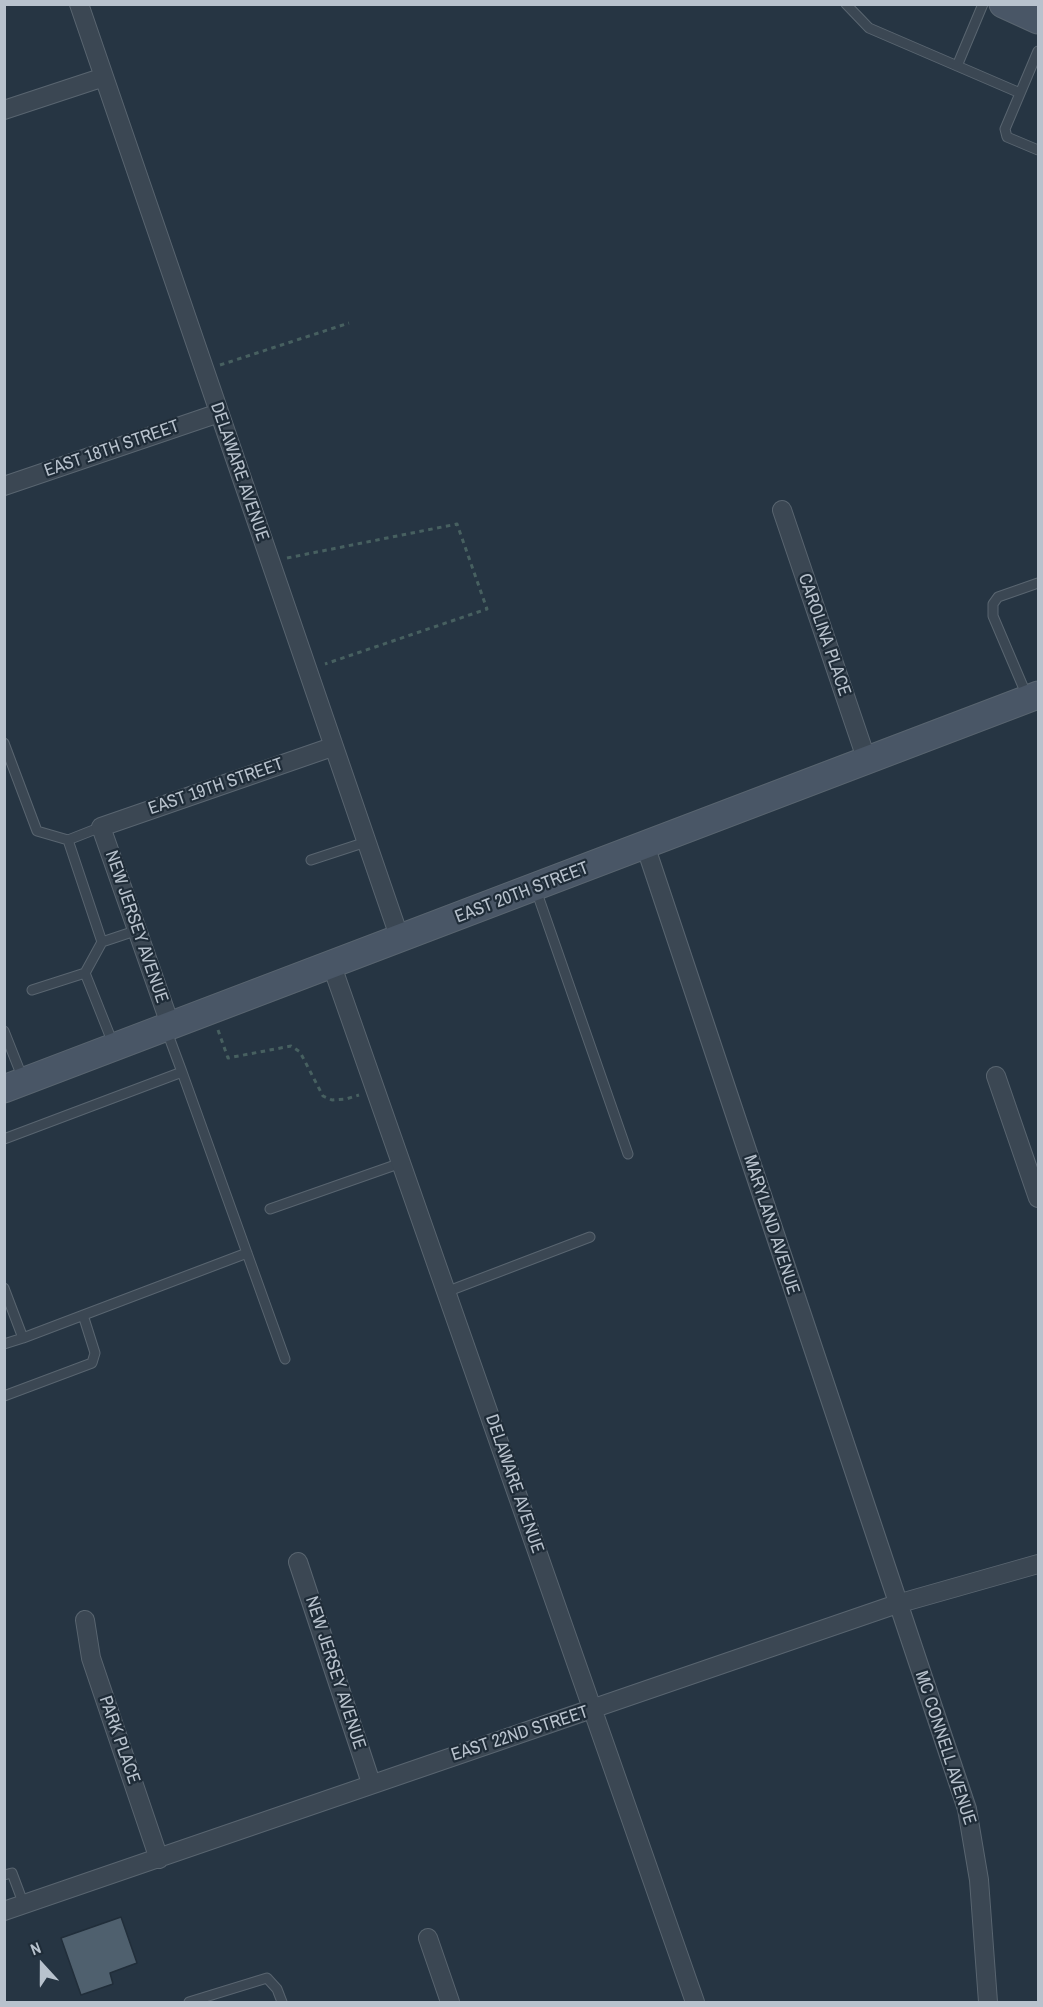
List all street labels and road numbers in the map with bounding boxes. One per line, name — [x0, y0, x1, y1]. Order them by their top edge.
street label: DELAWARE AVENUE — [205, 400, 273, 544]
street label: EAST 18TH STREET — [42, 416, 182, 482]
street label: CAROLINA PLACE — [793, 571, 855, 699]
street label: EAST 19TH STREET — [146, 754, 286, 820]
street label: NEW JERSEY AVENUE — [100, 848, 172, 1006]
street label: EAST 20TH STREET — [452, 858, 592, 928]
street label: MARYLAND AVENUE — [738, 1152, 804, 1298]
street label: DELAWARE AVENUE — [480, 1412, 548, 1556]
street label: NEW JERSEY AVENUE — [300, 1594, 370, 1752]
street label: MC CONNELL AVENUE — [910, 1668, 980, 1828]
street label: PARK PLACE — [94, 1693, 144, 1787]
street label: EAST 22ND STREET — [449, 1702, 591, 1766]

